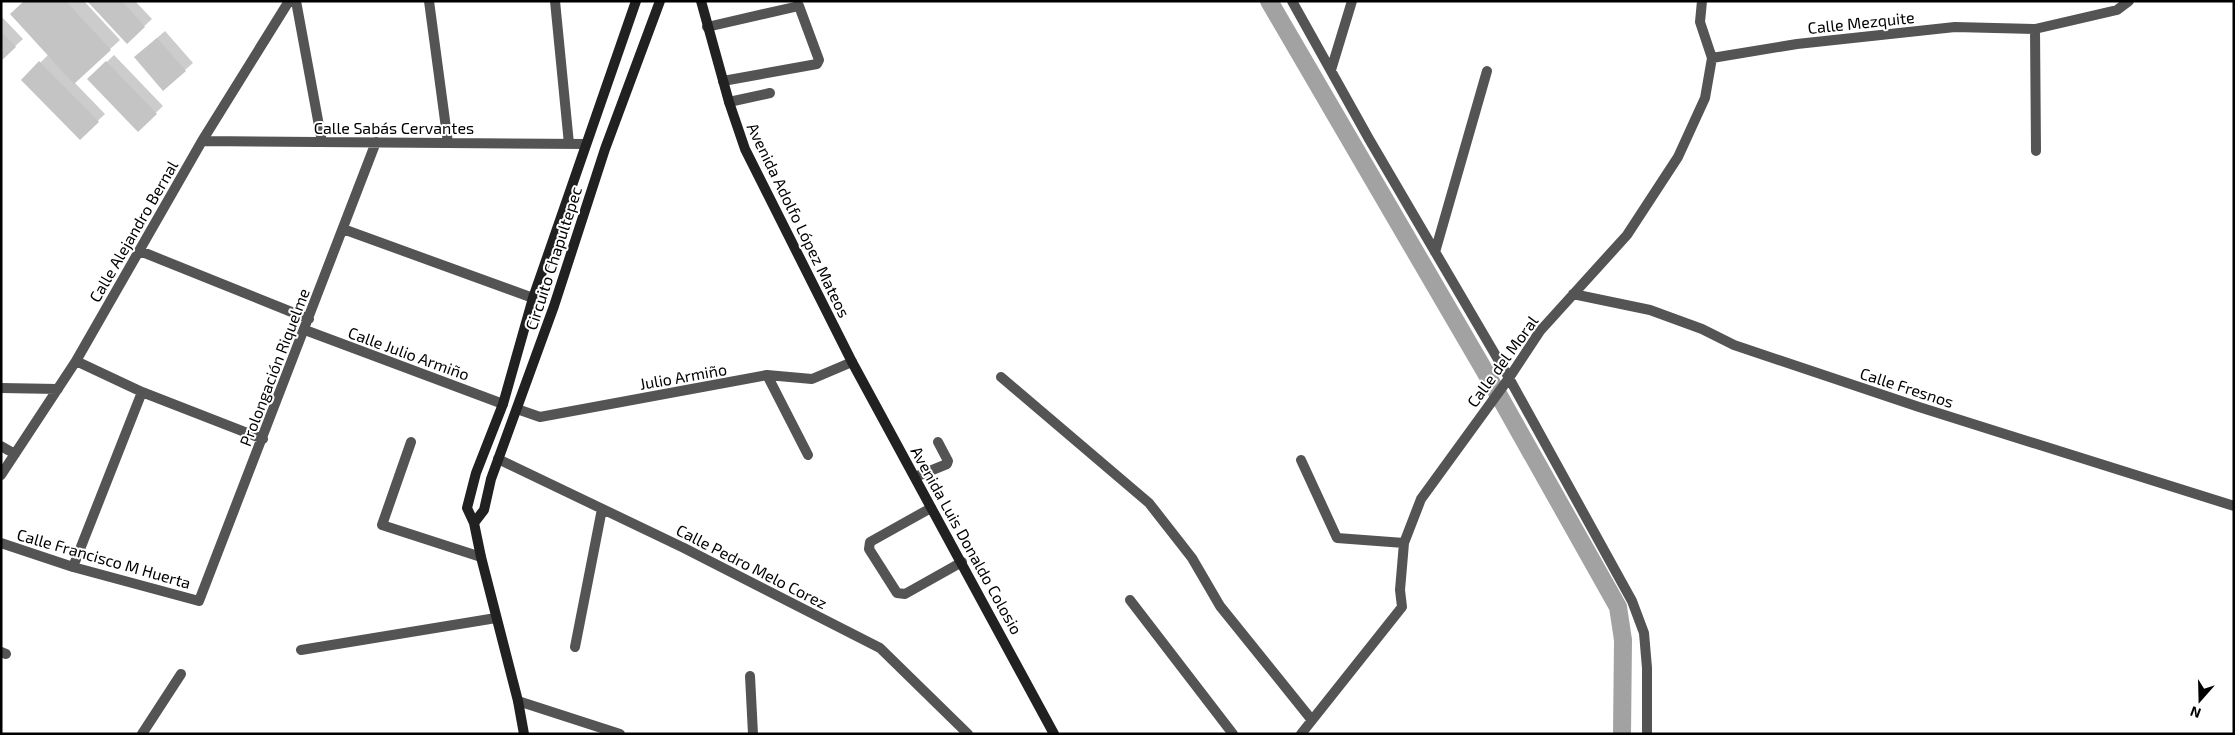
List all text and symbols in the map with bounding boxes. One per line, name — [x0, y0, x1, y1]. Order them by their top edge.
street label: Calle Mezquite — [1807, 7, 1915, 37]
street label: Calle Sabás Cervantes — [314, 118, 474, 137]
street label: Avenida Adolfo López Mateos — [744, 120, 854, 320]
street label: Calle Alejandro Bernal — [85, 157, 182, 306]
street label: Circuito Chapultepec — [521, 184, 585, 332]
street label: Prolongación Riquelme — [235, 286, 313, 448]
street label: Calle del Moral — [1462, 311, 1542, 410]
street label: Calle Julio Armiño — [346, 322, 472, 384]
street label: Julio Armiño — [638, 359, 728, 393]
street label: Calle Fresnos — [1858, 363, 1956, 411]
street label: Avenida Luis Donaldo Colosio — [907, 443, 1027, 637]
street label: Calle Pedro Melo Corez — [673, 520, 831, 612]
street label: Calle Francisco M Huerta — [15, 524, 193, 592]
north arrow — [2175, 675, 2225, 725]
text: N — [2188, 703, 2203, 722]

